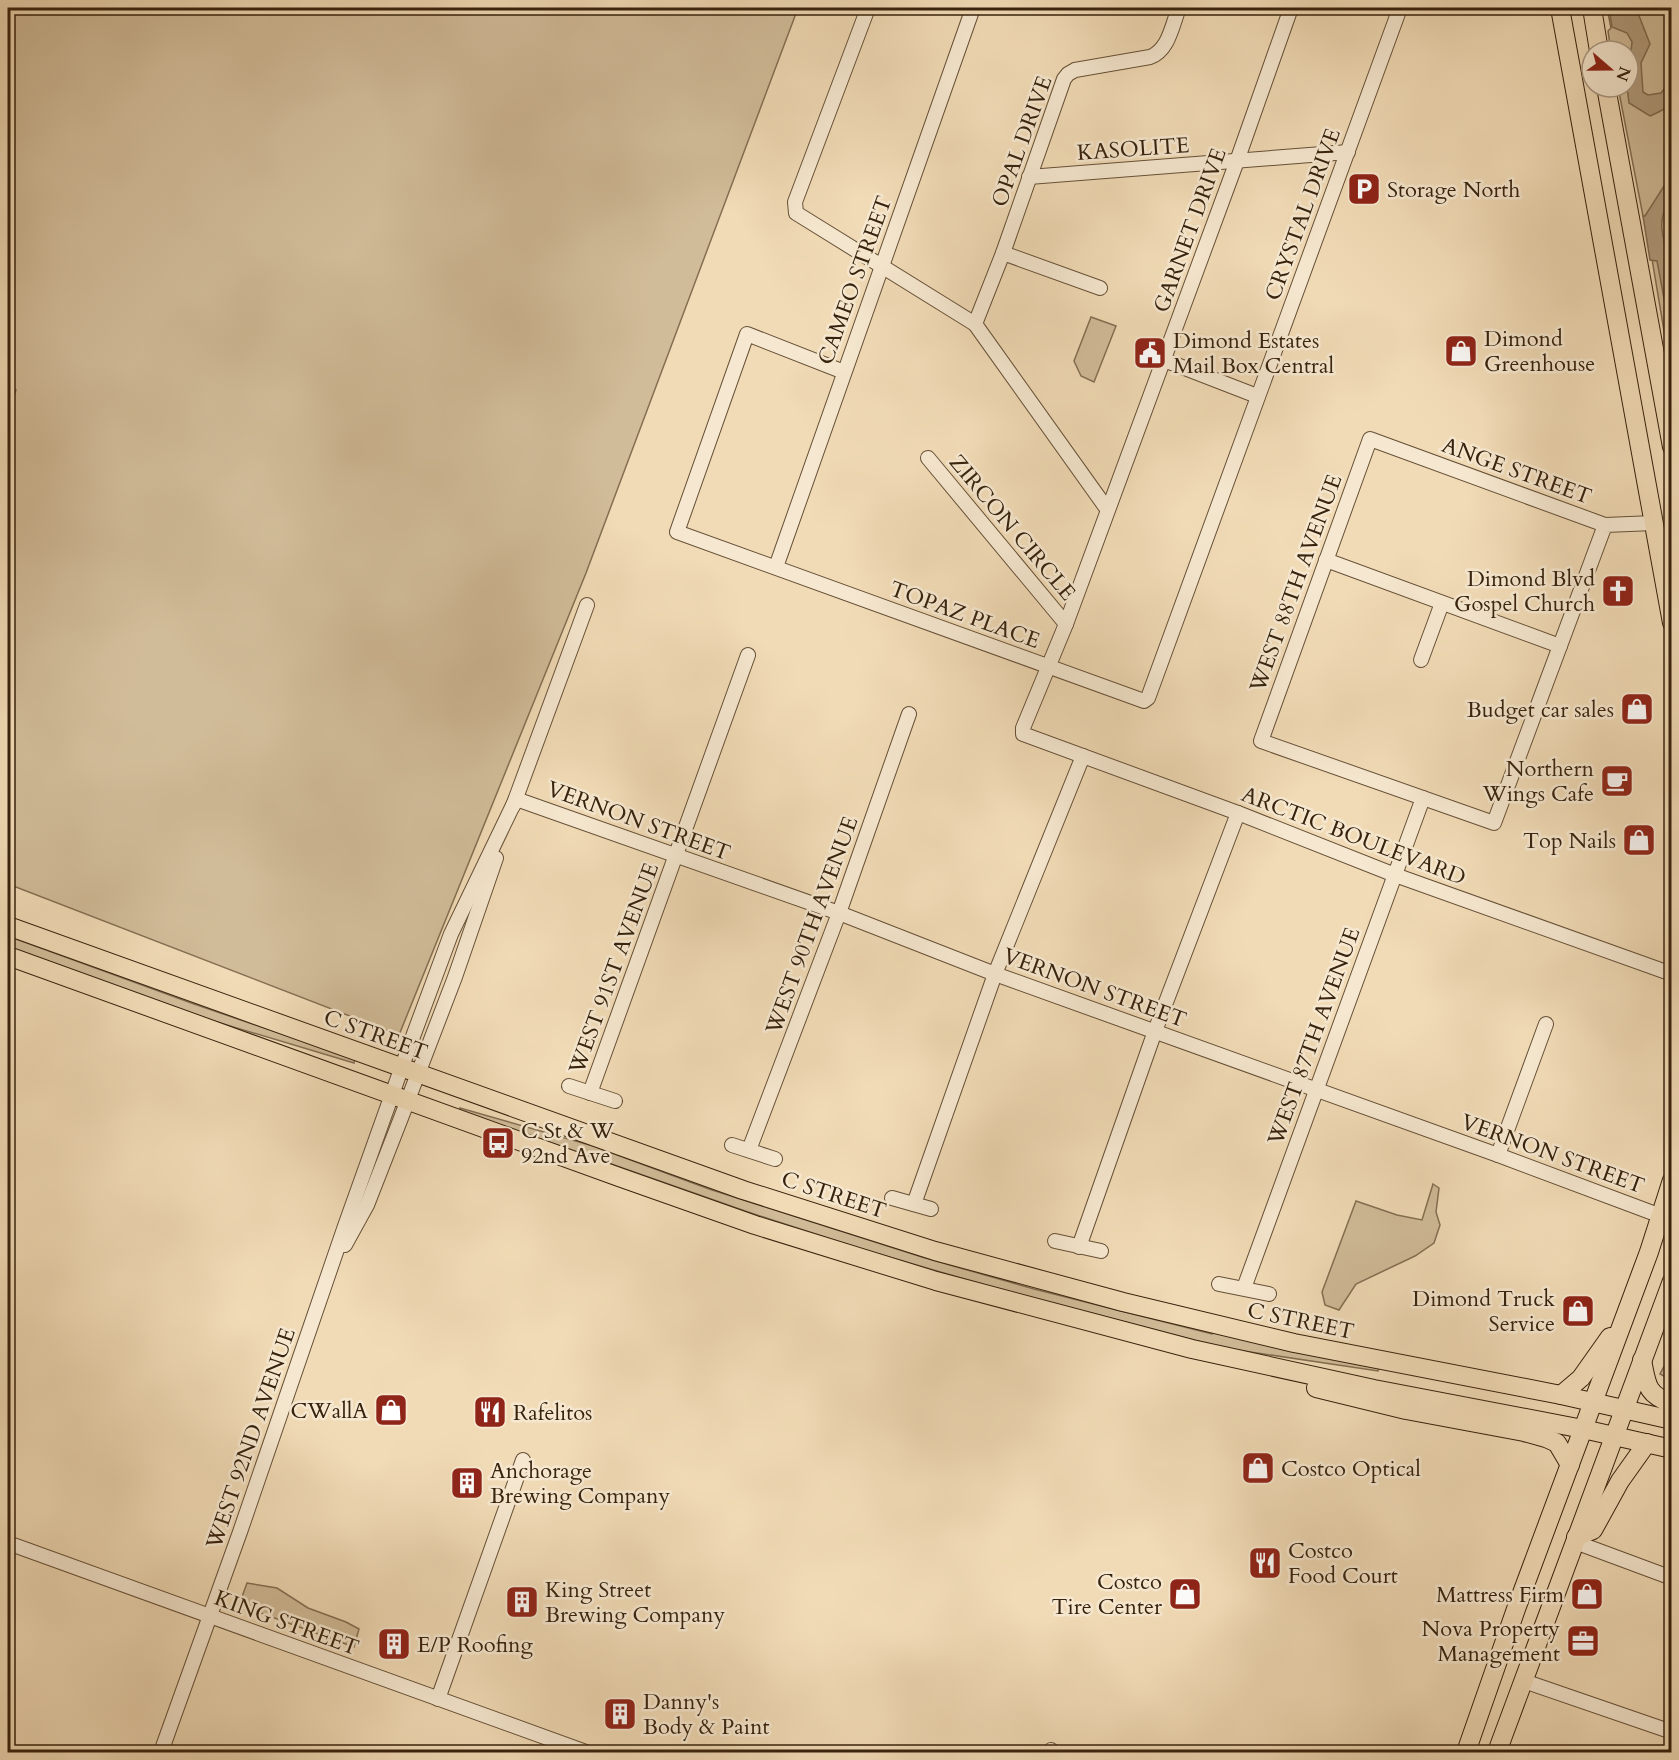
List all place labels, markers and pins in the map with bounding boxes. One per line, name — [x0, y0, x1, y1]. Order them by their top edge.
parking icon: Storage North — [1346, 171, 1382, 207]
place label: Storage North — [1387, 175, 1520, 205]
place label: Dimond Greenhouse — [1484, 324, 1595, 379]
place label: Dimond Estates Mail Box Central — [1173, 326, 1334, 381]
shop icon: Dimond Greenhouse — [1443, 333, 1479, 369]
public building icon: Dimond Estates Mail Box Central — [1132, 335, 1168, 371]
place label: Dimond Blvd Gospel Church — [1454, 564, 1595, 619]
church icon: Dimond Blvd Gospel Church — [1600, 573, 1636, 609]
shop icon: Budget car sales — [1619, 691, 1655, 727]
place label: Budget car sales — [1467, 695, 1614, 725]
place label: Northern Wings Cafe — [1481, 754, 1594, 809]
cafe icon: Northern Wings Cafe — [1599, 763, 1635, 799]
shop icon: Top Nails — [1621, 822, 1657, 858]
place label: Top Nails — [1523, 826, 1616, 856]
place label: C St & W 92nd Ave — [521, 1116, 615, 1171]
bus stop icon: C St & W 92nd Ave — [480, 1125, 516, 1161]
place label: Dimond Truck Service — [1412, 1284, 1555, 1339]
shop icon: Dimond Truck Service — [1560, 1293, 1596, 1329]
shop icon: CWallA — [373, 1392, 409, 1428]
restaurant icon: Rafelitos — [472, 1394, 508, 1430]
place label: CWallA — [291, 1396, 368, 1426]
place label: Rafelitos — [513, 1398, 592, 1428]
shop icon: Costco Optical — [1240, 1450, 1276, 1486]
place label: Costco Optical — [1281, 1454, 1421, 1484]
place label: Anchorage Brewing Company — [490, 1456, 671, 1511]
building icon: Anchorage Brewing Company — [449, 1465, 485, 1501]
place label: Costco Food Court — [1288, 1536, 1398, 1591]
restaurant icon: Costco Food Court — [1247, 1545, 1283, 1581]
place label: Costco Tire Center — [1051, 1567, 1163, 1622]
place label: King Street Brewing Company — [545, 1575, 726, 1630]
shop icon: Costco Tire Center — [1167, 1576, 1203, 1612]
shop icon: Mattress Firm — [1569, 1576, 1605, 1612]
place label: Mattress Firm — [1436, 1580, 1564, 1610]
building icon: King Street Brewing Company — [504, 1584, 540, 1620]
place label: Nova Property Management — [1422, 1614, 1560, 1669]
office icon: Nova Property Management — [1565, 1623, 1601, 1659]
building icon: E/P Roofing — [376, 1626, 412, 1662]
place label: E/P Roofing — [417, 1630, 534, 1660]
place label: Danny's Body & Paint — [643, 1687, 770, 1742]
building icon: Danny's Body & Paint — [602, 1696, 638, 1732]

